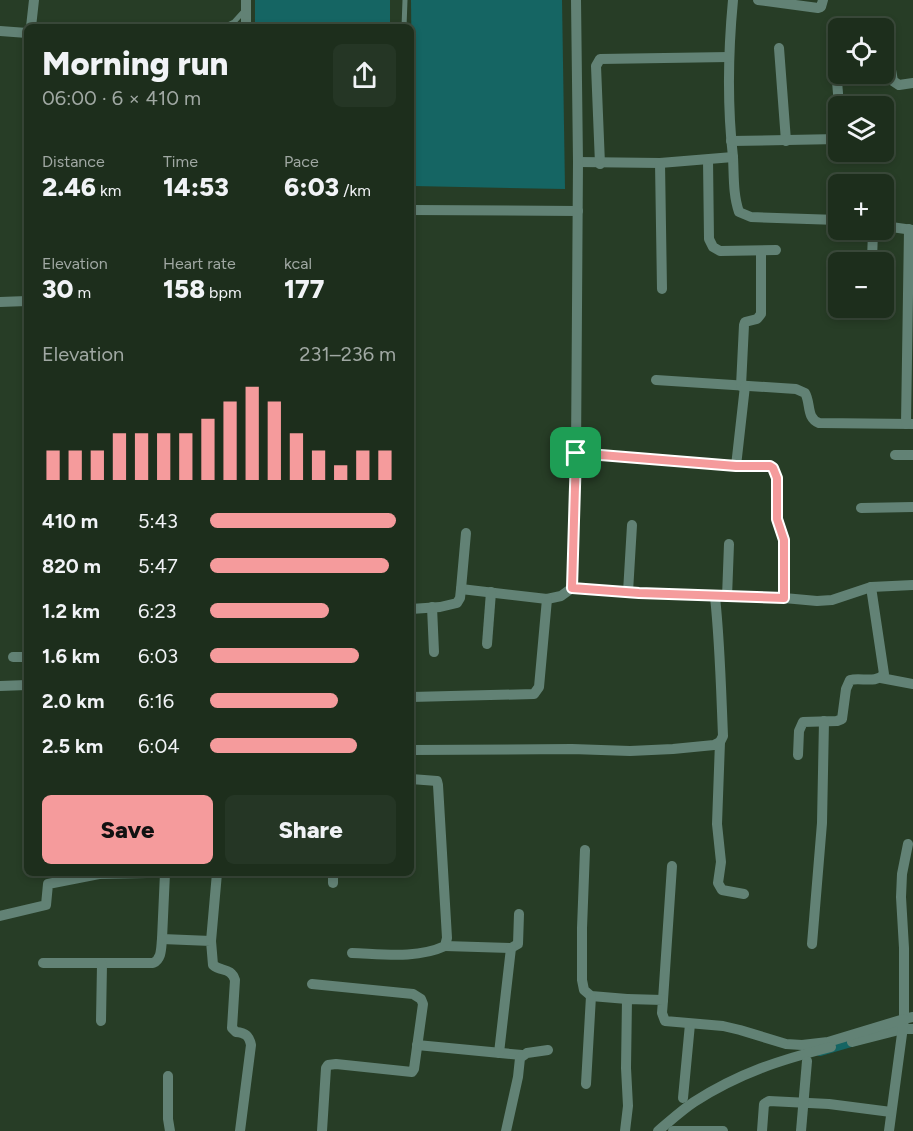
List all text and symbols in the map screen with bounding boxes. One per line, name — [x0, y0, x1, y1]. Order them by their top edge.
map controls — [828, 18, 894, 318]
button: locate — [828, 18, 894, 84]
text: Morning run — [42, 44, 228, 83]
button: share — [333, 44, 396, 107]
text: 06:00 · 6 × 410 m — [42, 86, 201, 110]
button: layers — [828, 96, 894, 162]
text: Distance — [42, 152, 105, 171]
text: Time — [163, 152, 198, 171]
text: Pace — [284, 152, 319, 171]
text: 2.46 — [42, 171, 96, 203]
text: 14:53 — [163, 171, 229, 203]
text: 6:03 — [284, 171, 339, 203]
button: + — [828, 174, 894, 240]
text: km — [96, 181, 121, 200]
text: /km — [339, 181, 371, 200]
button: − — [828, 252, 894, 318]
text: Elevation — [42, 254, 108, 273]
text: Heart rate — [163, 254, 236, 273]
text: kcal — [284, 254, 312, 273]
text: 30 — [42, 273, 74, 305]
text: 158 — [163, 273, 205, 305]
text: 177 — [284, 273, 324, 305]
text: m — [74, 283, 91, 302]
text: bpm — [205, 283, 242, 302]
text: Elevation — [42, 342, 124, 366]
text: 231–236 m — [299, 342, 396, 366]
pin — [550, 427, 601, 478]
icon: arrive — [559, 436, 592, 469]
text: 410 m — [42, 509, 98, 533]
text: 5:43 — [138, 509, 178, 533]
text: 820 m — [42, 554, 101, 578]
text: 5:47 — [138, 554, 178, 578]
text: 1.2 km — [42, 599, 100, 623]
text: 6:23 — [138, 599, 176, 623]
text: 1.6 km — [42, 644, 100, 668]
text: 6:03 — [138, 644, 178, 668]
text: 2.0 km — [42, 689, 104, 713]
text: 6:16 — [138, 689, 174, 713]
text: 2.5 km — [42, 734, 103, 758]
text: 6:04 — [138, 734, 180, 758]
button: Save — [42, 795, 213, 864]
button: Share — [225, 795, 396, 864]

